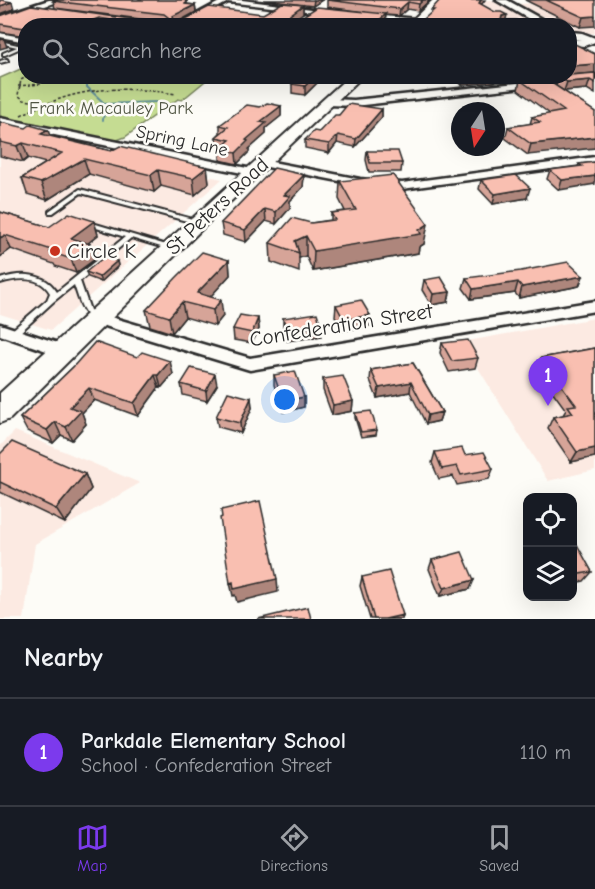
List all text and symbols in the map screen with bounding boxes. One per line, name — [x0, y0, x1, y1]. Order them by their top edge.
search box — [18, 18, 577, 84]
icon: search — [39, 35, 72, 68]
text: Search here — [87, 38, 202, 64]
park label: Frank Macauley Park — [29, 98, 193, 119]
north arrow — [451, 102, 505, 156]
street label: Spring Lane — [134, 121, 230, 161]
street label: St Peters Road — [161, 152, 273, 260]
place label: Circle K — [67, 239, 137, 263]
marker: Circle K — [48, 244, 62, 258]
street label: Confederation Street — [248, 299, 435, 351]
pin: 1 — [528, 356, 568, 406]
your location — [270, 385, 299, 414]
map controls — [523, 493, 577, 601]
button: locate — [523, 493, 577, 547]
button: layers — [523, 547, 577, 601]
text: Nearby — [24, 643, 103, 673]
text: Parkdale Elementary School — [81, 728, 346, 754]
text: 1 — [40, 741, 47, 764]
text: 110 m — [520, 741, 571, 764]
text: School · Confederation Street — [81, 754, 331, 777]
tab: Map — [76, 821, 109, 875]
tab: Directions — [260, 821, 328, 875]
tab: Saved — [479, 821, 519, 875]

